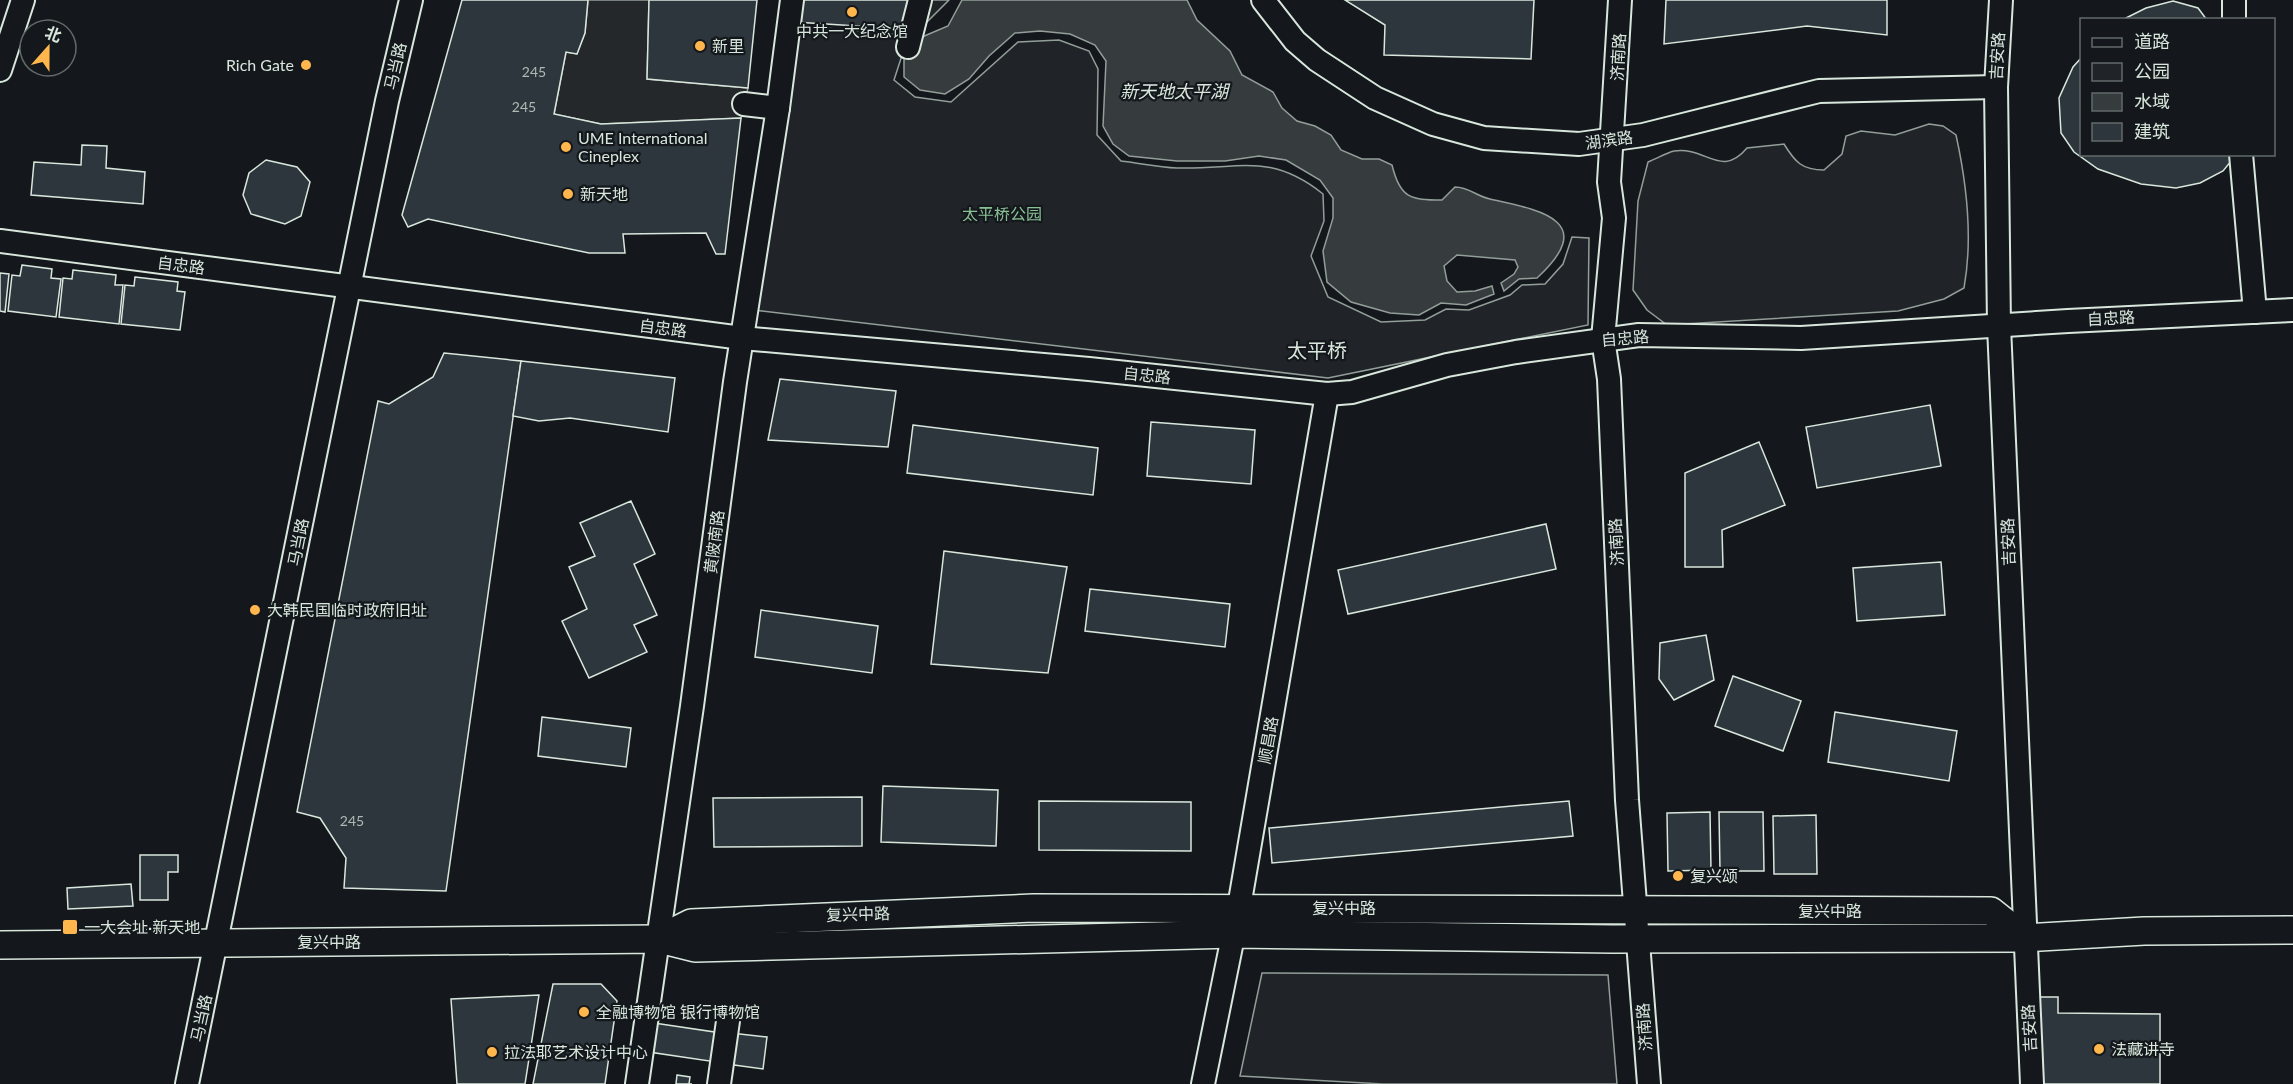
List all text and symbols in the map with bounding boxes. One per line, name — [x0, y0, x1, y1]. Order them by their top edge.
marker: 中共一大纪念馆 — [845, 5, 859, 19]
north arrow — [18, 18, 78, 78]
legend — [2080, 18, 2275, 156]
place label: 中共一大纪念馆 — [796, 21, 908, 40]
text: 北 — [43, 22, 64, 45]
text: 道路 — [2134, 30, 2170, 52]
street label: 吉安路 — [1986, 32, 2007, 80]
street label: 济南路 — [1607, 33, 1628, 81]
place label: 新里 — [712, 36, 744, 55]
marker: 新里 — [693, 39, 707, 53]
street label: 马当路 — [380, 40, 409, 91]
place label: Rich Gate — [226, 55, 294, 74]
marker: Rich Gate — [299, 58, 313, 72]
text: 公园 — [2134, 60, 2170, 82]
house number: 245 — [522, 63, 546, 80]
water label: 新天地太平湖 — [1120, 80, 1231, 102]
text: 水域 — [2134, 90, 2170, 112]
house number: 245 — [512, 98, 536, 115]
text: 建筑 — [2134, 120, 2170, 142]
street label: 湖滨路 — [1584, 127, 1634, 152]
place label: UME International Cineplex — [578, 128, 707, 165]
marker: UME International Cineplex — [559, 140, 573, 154]
place label: 新天地 — [580, 184, 628, 203]
marker: 新天地 — [561, 187, 575, 201]
park label: 太平桥公园 — [962, 204, 1042, 223]
street label: 自忠路 — [156, 252, 206, 277]
street label: 自忠路 — [2087, 307, 2135, 328]
street label: 自忠路 — [638, 315, 688, 340]
street label: 自忠路 — [1600, 326, 1650, 349]
district label: 太平桥 — [1287, 338, 1347, 362]
street label: 自忠路 — [1122, 363, 1172, 386]
street label: 黄陂南路 — [700, 509, 727, 575]
street label: 马当路 — [284, 517, 311, 567]
street label: 济南路 — [1605, 518, 1626, 566]
street label: 吉安路 — [1997, 518, 2018, 566]
place label: 大韩民国临时政府旧址 — [267, 600, 427, 619]
marker: 大韩民国临时政府旧址 — [248, 603, 262, 617]
street label: 顺昌路 — [1254, 715, 1281, 765]
house number: 245 — [340, 812, 364, 829]
place label: 复兴颂 — [1690, 866, 1738, 885]
marker: 复兴颂 — [1671, 869, 1685, 883]
street label: 复兴中路 — [1312, 898, 1376, 917]
street label: 复兴中路 — [1798, 901, 1862, 920]
street label: 复兴中路 — [826, 903, 890, 924]
place label: 一大会址·新天地 — [84, 917, 200, 936]
marker: 一大会址·新天地 — [61, 918, 79, 936]
street label: 复兴中路 — [297, 932, 361, 951]
street label: 马当路 — [186, 992, 215, 1043]
place label: 全融博物馆 银行博物馆 — [596, 1002, 760, 1021]
street label: 济南路 — [1632, 1002, 1655, 1052]
street label: 吉安路 — [2018, 1004, 2039, 1052]
marker: 全融博物馆 银行博物馆 — [577, 1005, 591, 1019]
place label: 法藏讲寺 — [2111, 1039, 2175, 1058]
place label: 拉法耶艺术设计中心 — [504, 1042, 648, 1061]
marker: 法藏讲寺 — [2092, 1042, 2106, 1056]
marker: 拉法耶艺术设计中心 — [485, 1045, 499, 1059]

